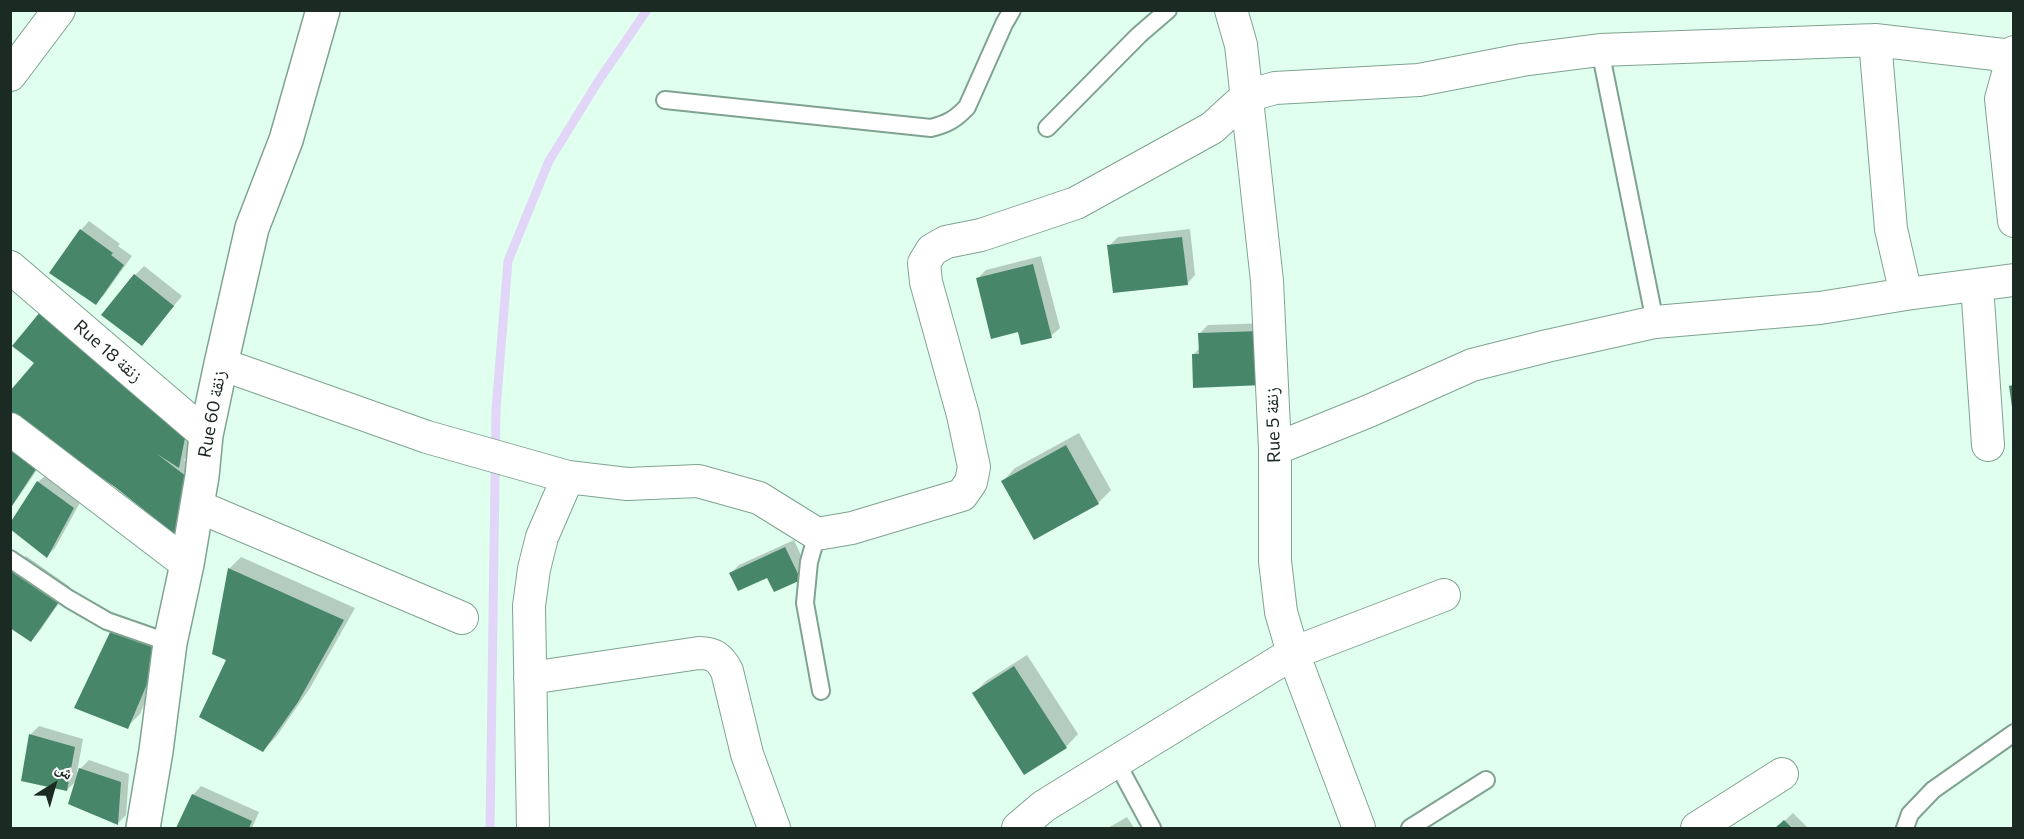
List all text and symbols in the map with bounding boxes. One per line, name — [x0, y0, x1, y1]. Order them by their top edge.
street label: Rue 18 زنقة — [69, 315, 147, 387]
street label: Rue 60 زنقة — [194, 369, 230, 459]
street label: Rue 5 زنقة — [1261, 387, 1285, 463]
north arrow — [24, 755, 84, 815]
text: ش — [53, 758, 78, 783]

